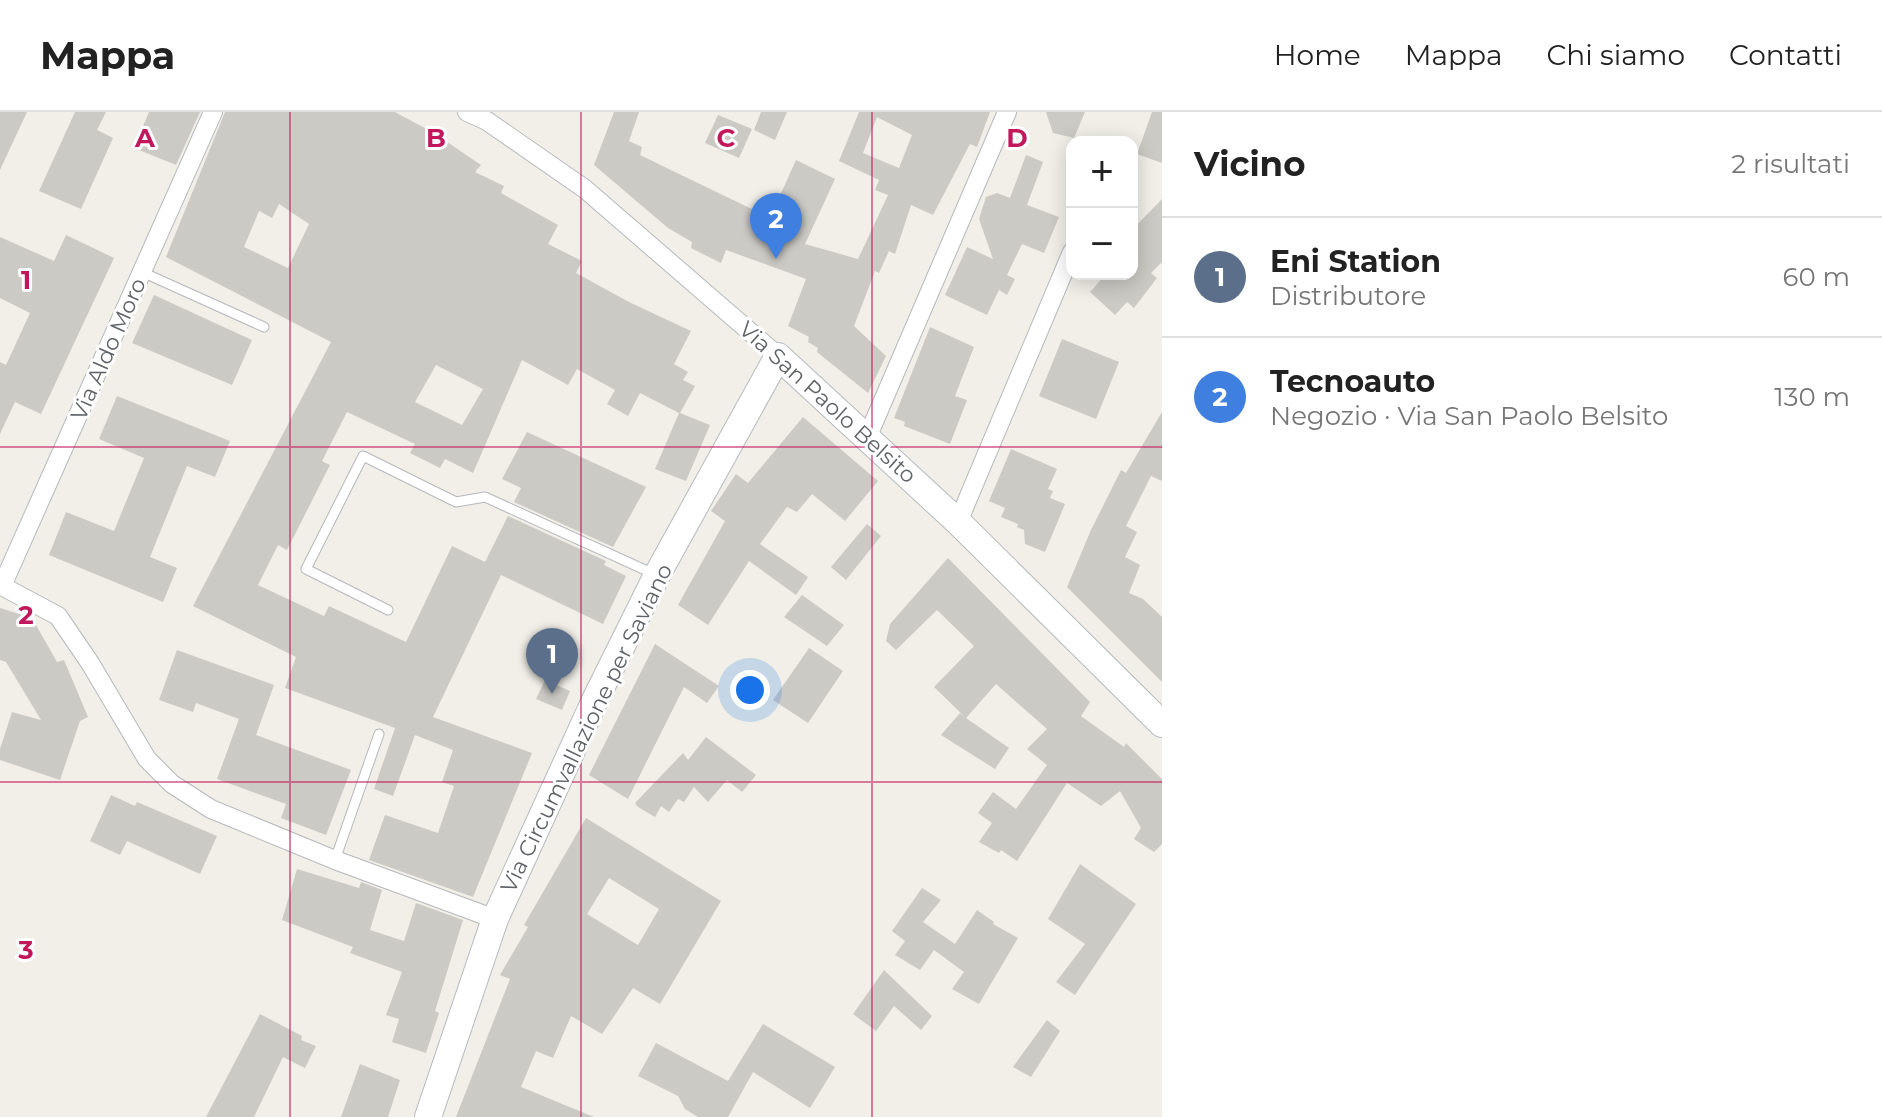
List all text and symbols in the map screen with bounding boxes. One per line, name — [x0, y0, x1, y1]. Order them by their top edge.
text: Mappa — [40, 32, 175, 79]
text: Home — [1274, 38, 1361, 72]
text: Mappa — [1405, 38, 1502, 72]
text: Chi siamo — [1546, 38, 1685, 72]
text: Contatti — [1729, 38, 1842, 72]
text: A — [134, 122, 156, 154]
text: B — [426, 122, 446, 154]
text: C — [717, 122, 736, 154]
text: D — [1006, 122, 1028, 154]
map controls — [1066, 136, 1138, 280]
button: + — [1066, 136, 1138, 208]
text: Vicino — [1194, 143, 1306, 185]
text: 2 risultati — [1731, 148, 1850, 180]
pin: 2 — [750, 193, 802, 259]
button: − — [1066, 208, 1138, 280]
text: Eni Station — [1270, 243, 1441, 280]
text: 1 — [1215, 261, 1225, 293]
text: 60 m — [1783, 261, 1850, 293]
text: 1 — [21, 264, 31, 296]
street label: Via Aldo Moro — [65, 274, 152, 425]
text: Distributore — [1270, 280, 1426, 312]
street label: Via San Paolo Belsito — [734, 316, 922, 489]
text: Tecnoauto — [1270, 363, 1435, 400]
text: 2 — [1212, 381, 1228, 413]
text: 130 m — [1774, 381, 1850, 413]
text: Negozio · Via San Paolo Belsito — [1270, 400, 1668, 432]
street label: Via Circumvallazione per Saviano — [495, 559, 678, 897]
text: 2 — [18, 599, 34, 631]
pin: 1 — [526, 628, 578, 694]
your location — [730, 670, 770, 710]
text: 3 — [17, 934, 34, 966]

